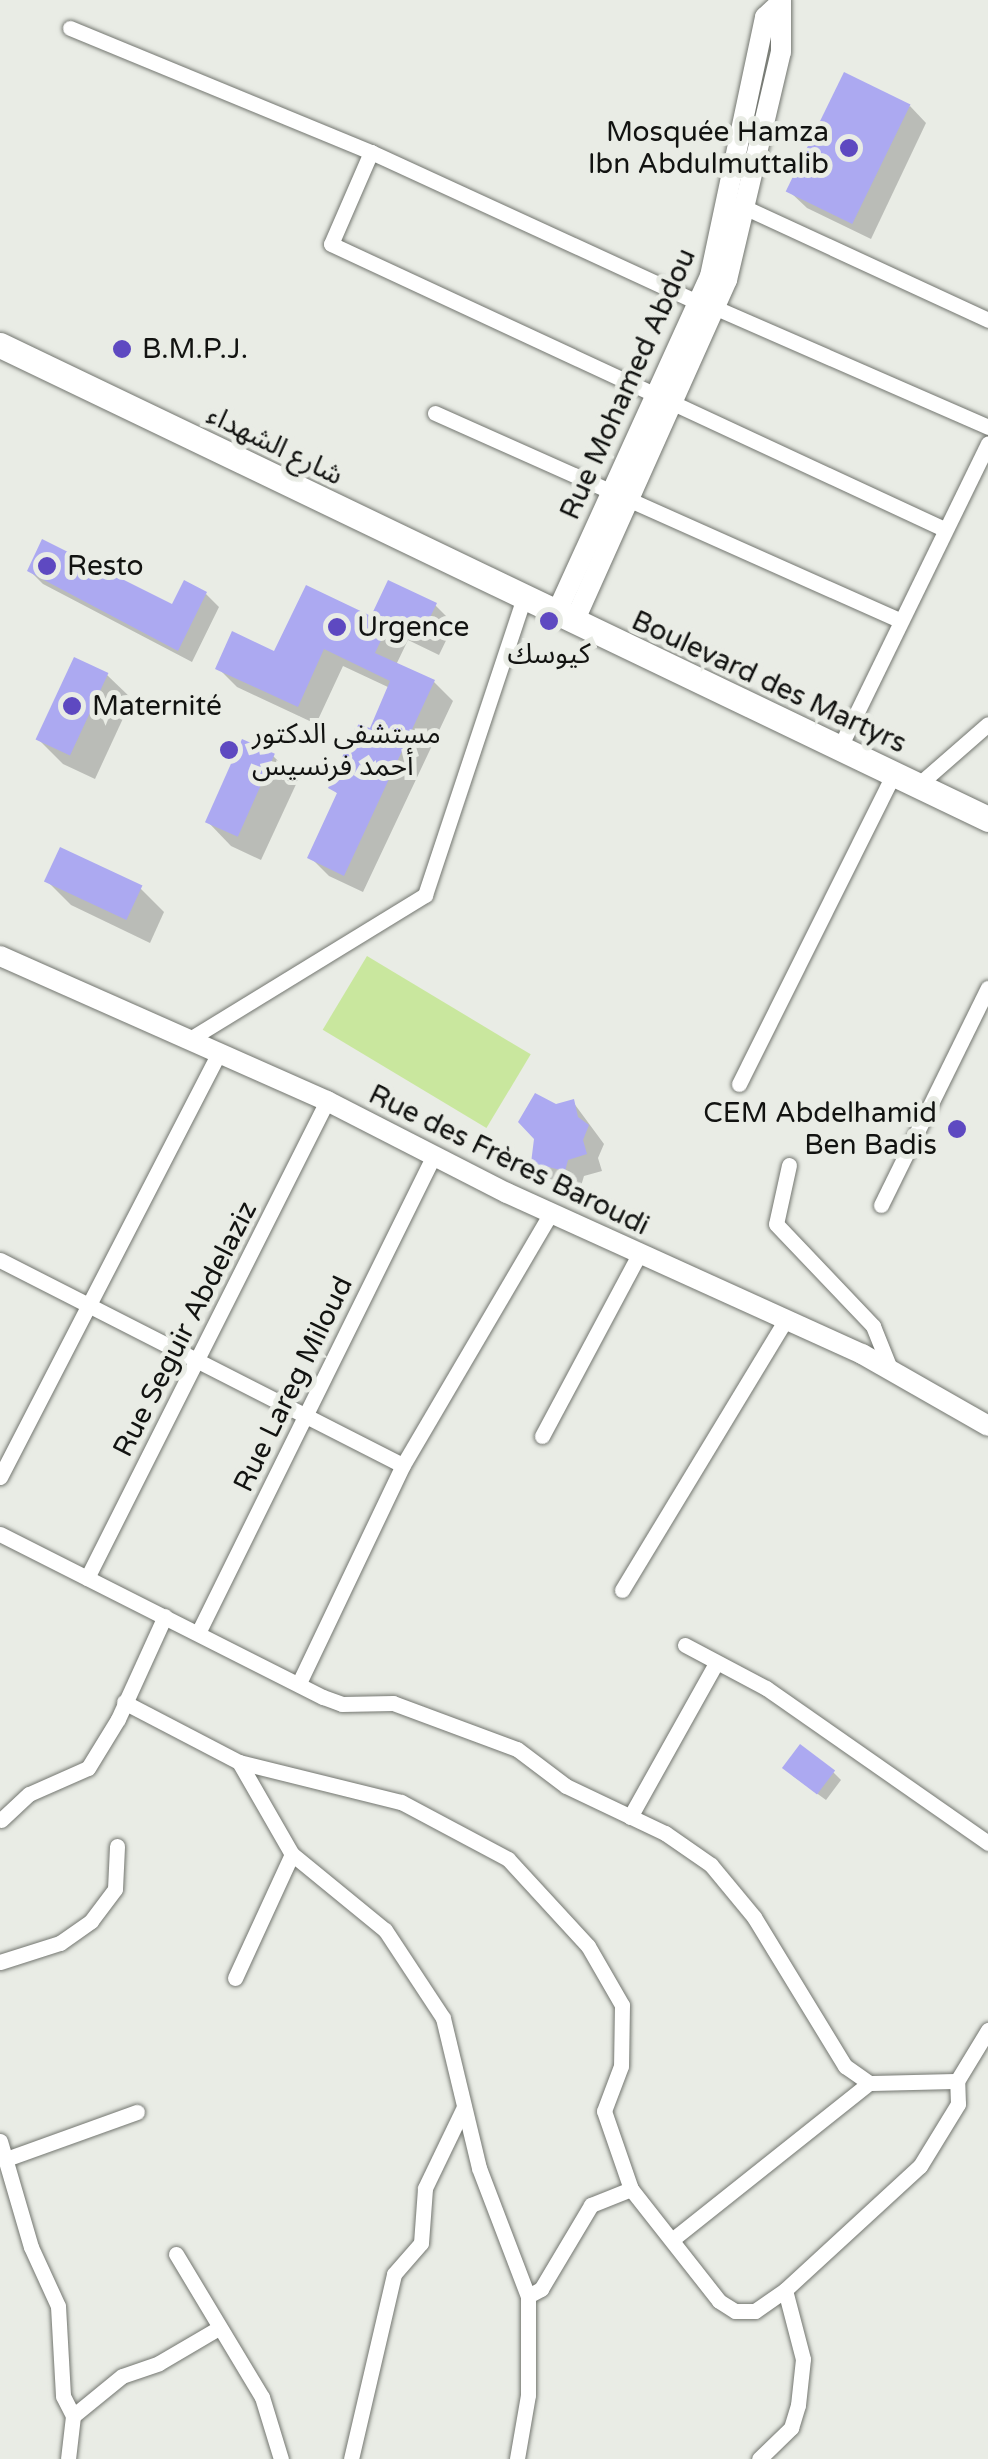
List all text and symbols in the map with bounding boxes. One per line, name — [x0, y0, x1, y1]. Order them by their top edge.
place label: Mosquée Hamza Ibn Abdulmuttalib — [588, 115, 829, 181]
marker: Mosquée Hamza Ibn Abdulmuttalib — [838, 137, 860, 159]
street label: Rue Mohamed Abdou — [553, 243, 703, 525]
place label: B.M.P.J. — [142, 332, 248, 366]
marker: B.M.P.J. — [111, 338, 133, 360]
street label: شارع الشهداء — [202, 398, 348, 492]
place label: Resto — [67, 549, 144, 583]
marker: Resto — [36, 555, 58, 577]
street label: Boulevard des Martyrs — [626, 604, 912, 760]
place label: Urgence — [357, 610, 469, 644]
marker: كيوسك — [538, 610, 560, 632]
marker: Urgence — [326, 616, 348, 638]
place label: كيوسك — [508, 637, 590, 671]
place label: Maternité — [92, 689, 222, 723]
marker: Maternité — [61, 695, 83, 717]
place label: مستشفى الدكتور أحمد فرنسيس — [252, 717, 441, 783]
marker: مستشفى الدكتور أحمد فرنسيس — [216, 737, 242, 763]
street label: Rue des Frères Baroudi — [363, 1077, 655, 1243]
place label: CEM Abdelhamid Ben Badis — [703, 1096, 937, 1162]
marker: CEM Abdelhamid Ben Badis — [946, 1118, 968, 1140]
street label: Rue Seguir Abdelaziz — [106, 1196, 264, 1462]
street label: Rue Lareg Miloud — [226, 1271, 360, 1497]

